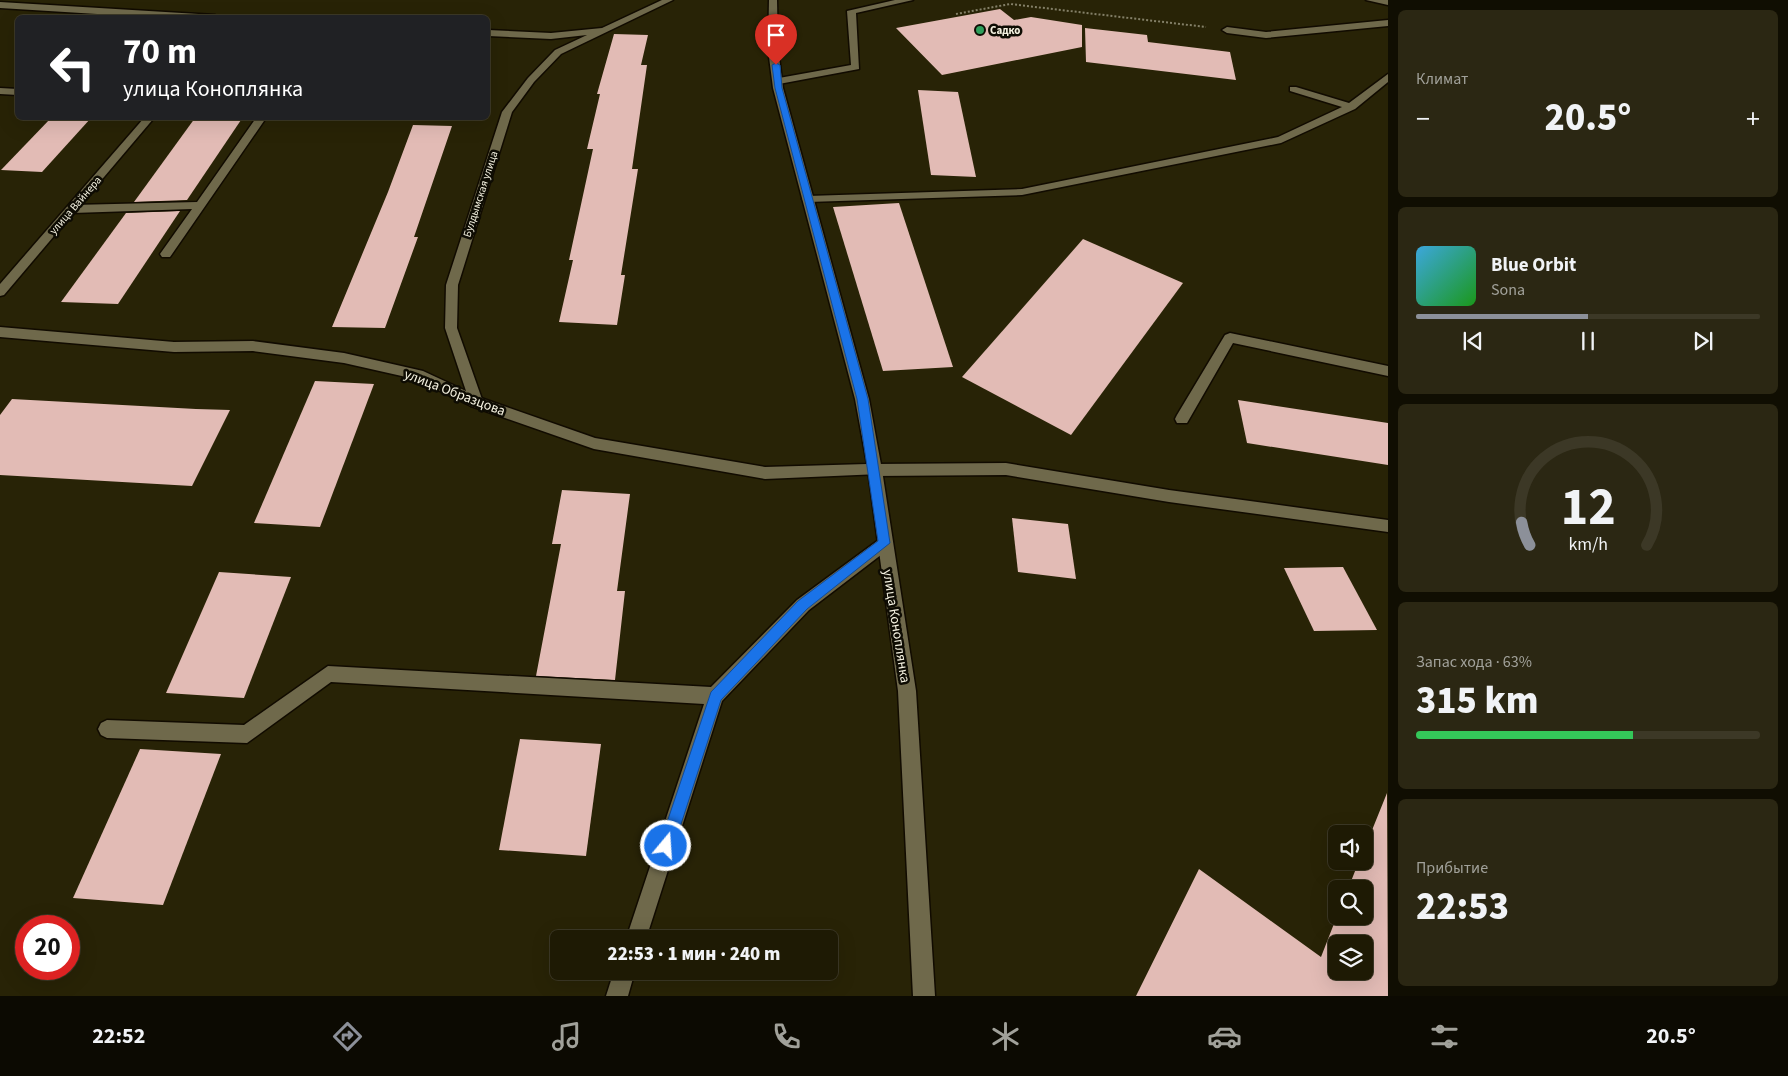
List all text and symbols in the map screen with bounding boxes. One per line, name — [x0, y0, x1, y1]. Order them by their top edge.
pin — [755, 14, 797, 65]
icon: arrive — [762, 21, 790, 49]
place label: Садко — [990, 23, 1020, 38]
marker: Садко — [974, 24, 986, 36]
text: 70 m — [123, 27, 197, 77]
icon: left — [40, 35, 105, 100]
text: Климат — [1416, 68, 1468, 90]
text: улица Коноплянка — [123, 73, 303, 105]
text: 20.5° — [1545, 91, 1631, 145]
text: − — [1416, 99, 1430, 139]
text: + — [1746, 99, 1760, 139]
street label: Булдымская улица — [459, 149, 502, 239]
street label: улица Вайнера — [46, 173, 105, 238]
text: Blue Orbit — [1491, 252, 1576, 279]
text: Sona — [1491, 279, 1525, 301]
icon: previous — [1459, 327, 1487, 355]
icon: pause — [1574, 327, 1602, 355]
icon: next — [1689, 327, 1717, 355]
street label: улица Образцова — [401, 364, 508, 421]
text: 12 — [1561, 471, 1615, 545]
text: km/h — [1568, 532, 1608, 557]
street label: улица Коноплянка — [877, 568, 915, 684]
text: Запас хода · 63% — [1416, 651, 1532, 673]
text: 315 km — [1416, 674, 1538, 728]
position arrow — [639, 819, 691, 871]
map controls — [1328, 825, 1373, 980]
button: sound — [1328, 825, 1373, 870]
text: Прибытие — [1416, 857, 1488, 879]
button: search — [1328, 880, 1373, 925]
text: 22:53 — [1416, 880, 1509, 934]
speed limit sign: 20 — [15, 915, 80, 980]
button: layers — [1328, 935, 1373, 980]
text: 22:53 · 1 мин · 240 m — [608, 941, 780, 968]
icon: directions — [330, 1019, 365, 1054]
icon: music — [549, 1019, 584, 1054]
icon: phone — [769, 1019, 804, 1054]
icon: climate — [988, 1019, 1023, 1054]
icon: car — [1207, 1019, 1242, 1054]
icon: filters — [1427, 1019, 1462, 1054]
text: 22:52 — [92, 1020, 145, 1052]
text: 20.5° — [1646, 1020, 1696, 1052]

